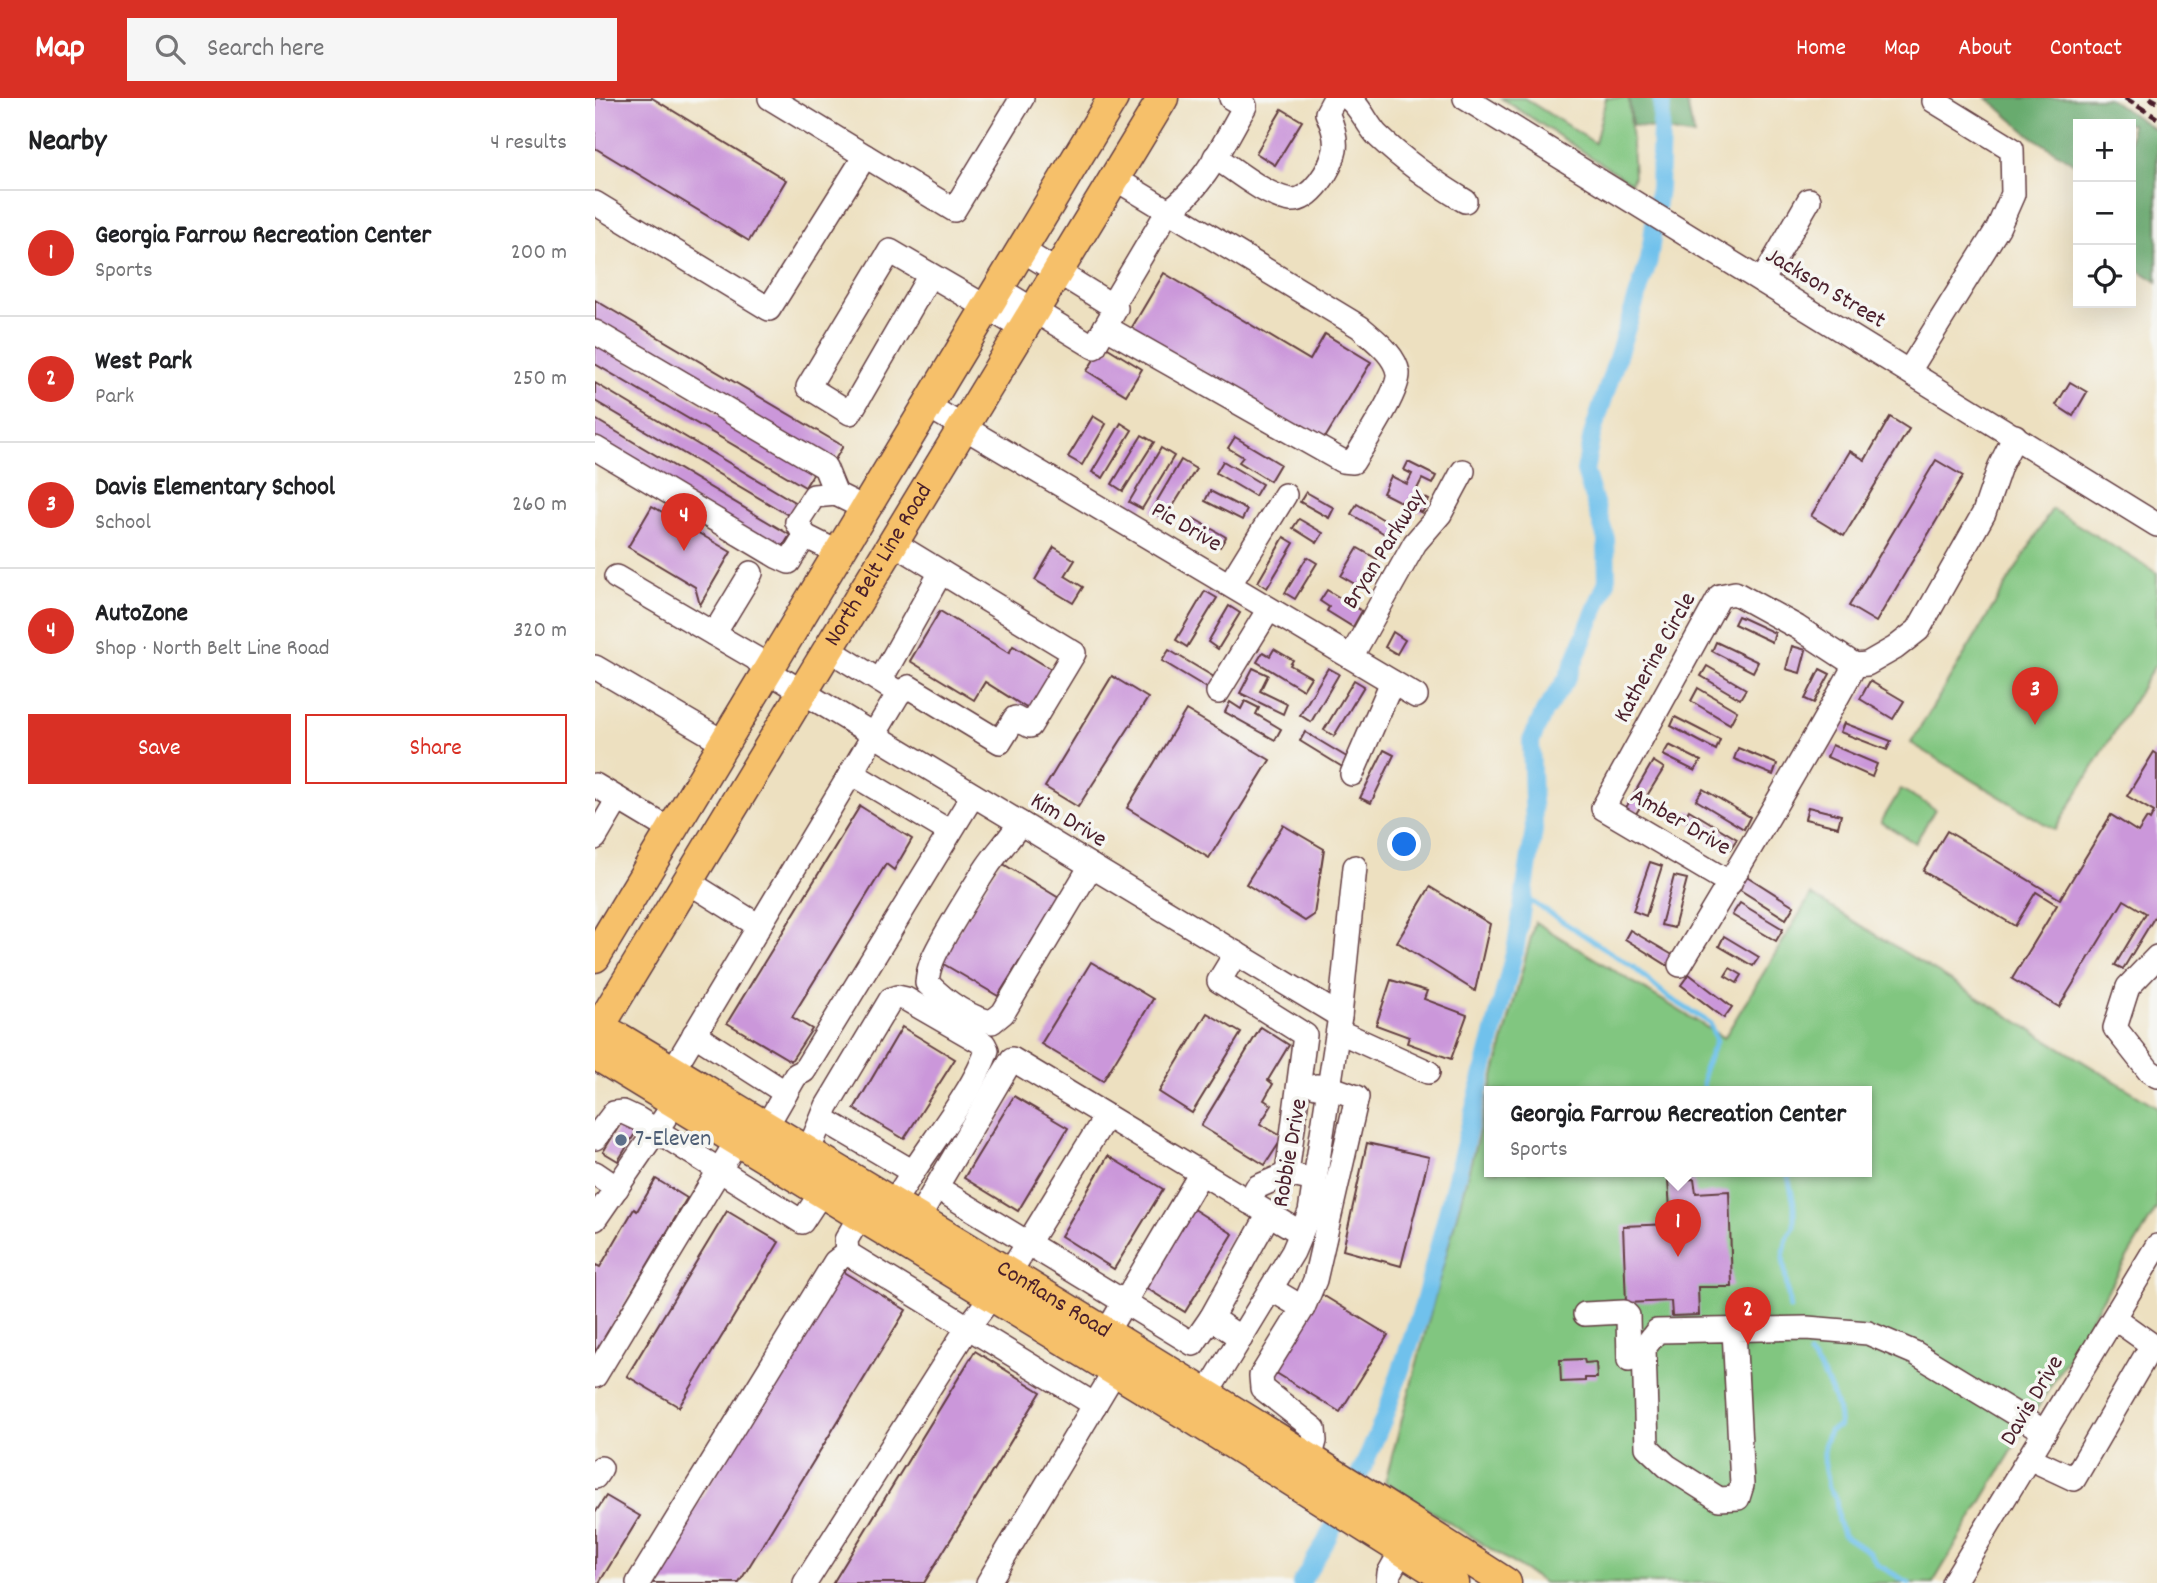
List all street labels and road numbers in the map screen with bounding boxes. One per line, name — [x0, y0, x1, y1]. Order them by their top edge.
street label: Jackson Street — [1758, 240, 1892, 338]
street label: North Belt Line Road — [817, 478, 942, 653]
street label: Bryan Parkway — [1335, 483, 1436, 616]
street label: Pic Drive — [1144, 494, 1228, 562]
street label: Katherine Circle — [1606, 587, 1706, 729]
street label: Amber Drive — [1623, 780, 1737, 866]
street label: Kim Drive — [1023, 785, 1113, 857]
street label: Robbie Drive — [1265, 1096, 1317, 1210]
street label: Conflans Road — [989, 1252, 1117, 1348]
street label: Davis Drive — [1993, 1349, 2073, 1453]

